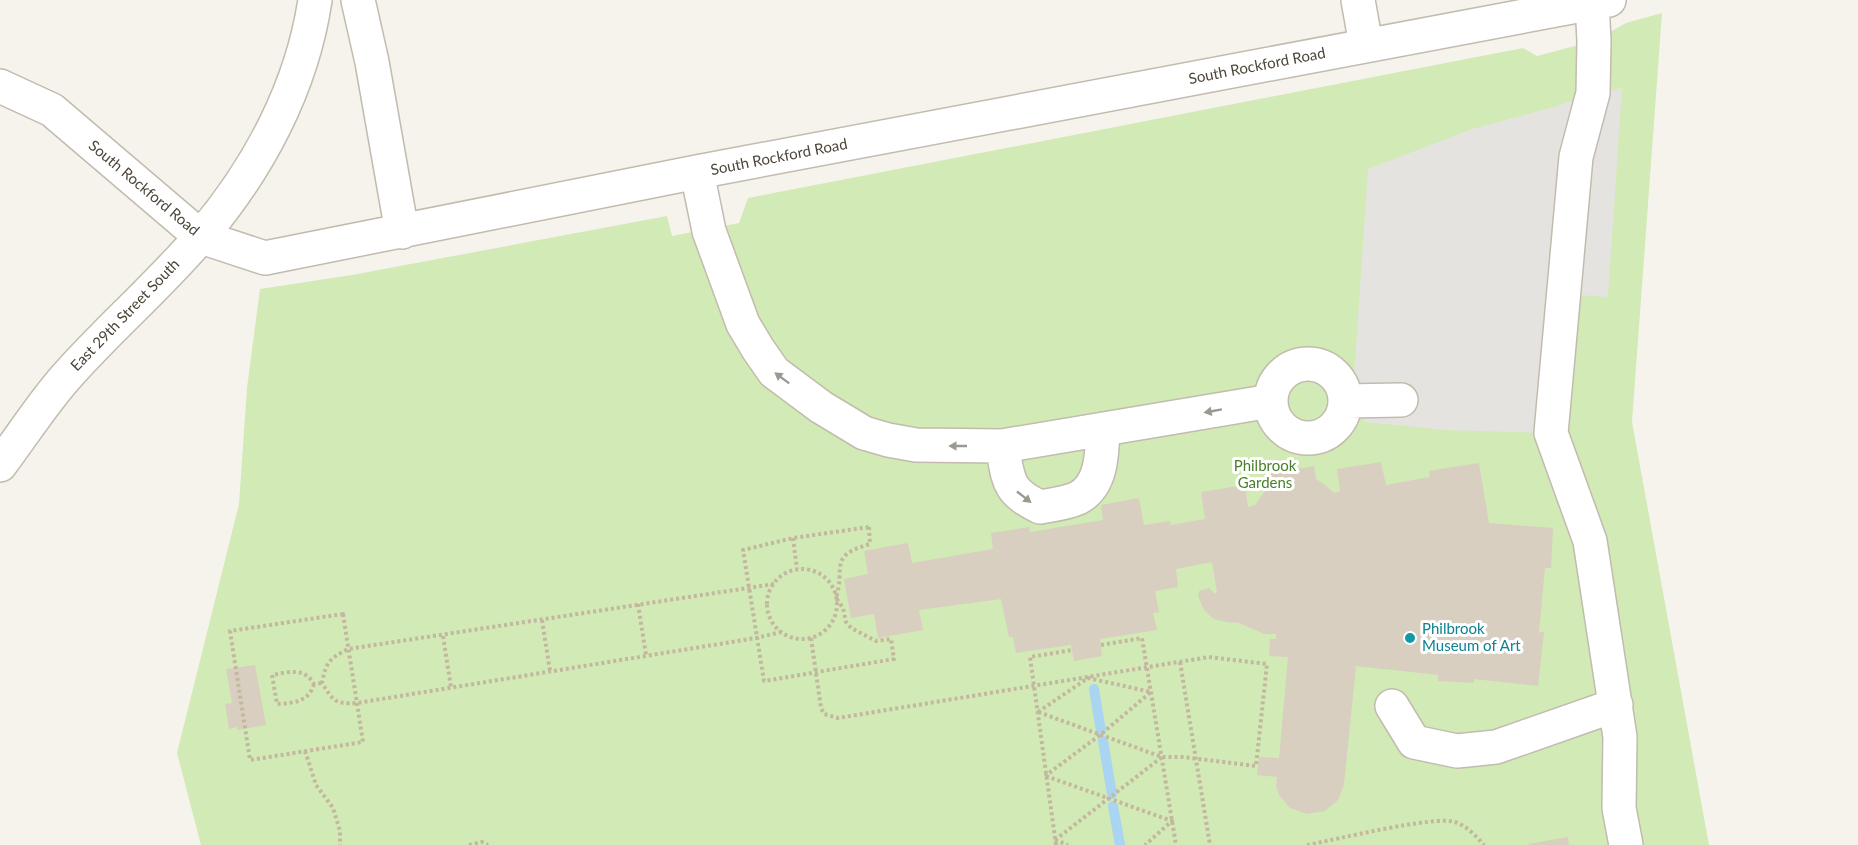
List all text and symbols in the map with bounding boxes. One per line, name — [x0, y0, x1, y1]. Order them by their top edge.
street label: South Rockford Road — [1187, 43, 1327, 87]
street label: South Rockford Road — [709, 134, 849, 178]
street label: South Rockford Road — [86, 136, 204, 239]
street label: East 29th Street South — [66, 255, 182, 374]
one-way arrow — [774, 371, 790, 384]
one-way arrow — [1204, 406, 1223, 415]
one-way arrow — [949, 441, 968, 451]
park label: Philbrook Gardens — [1234, 456, 1297, 491]
one-way arrow — [1016, 491, 1032, 503]
place label: Philbrook Museum of Art — [1422, 619, 1521, 654]
marker: Philbrook Museum of Art — [1403, 631, 1417, 645]

